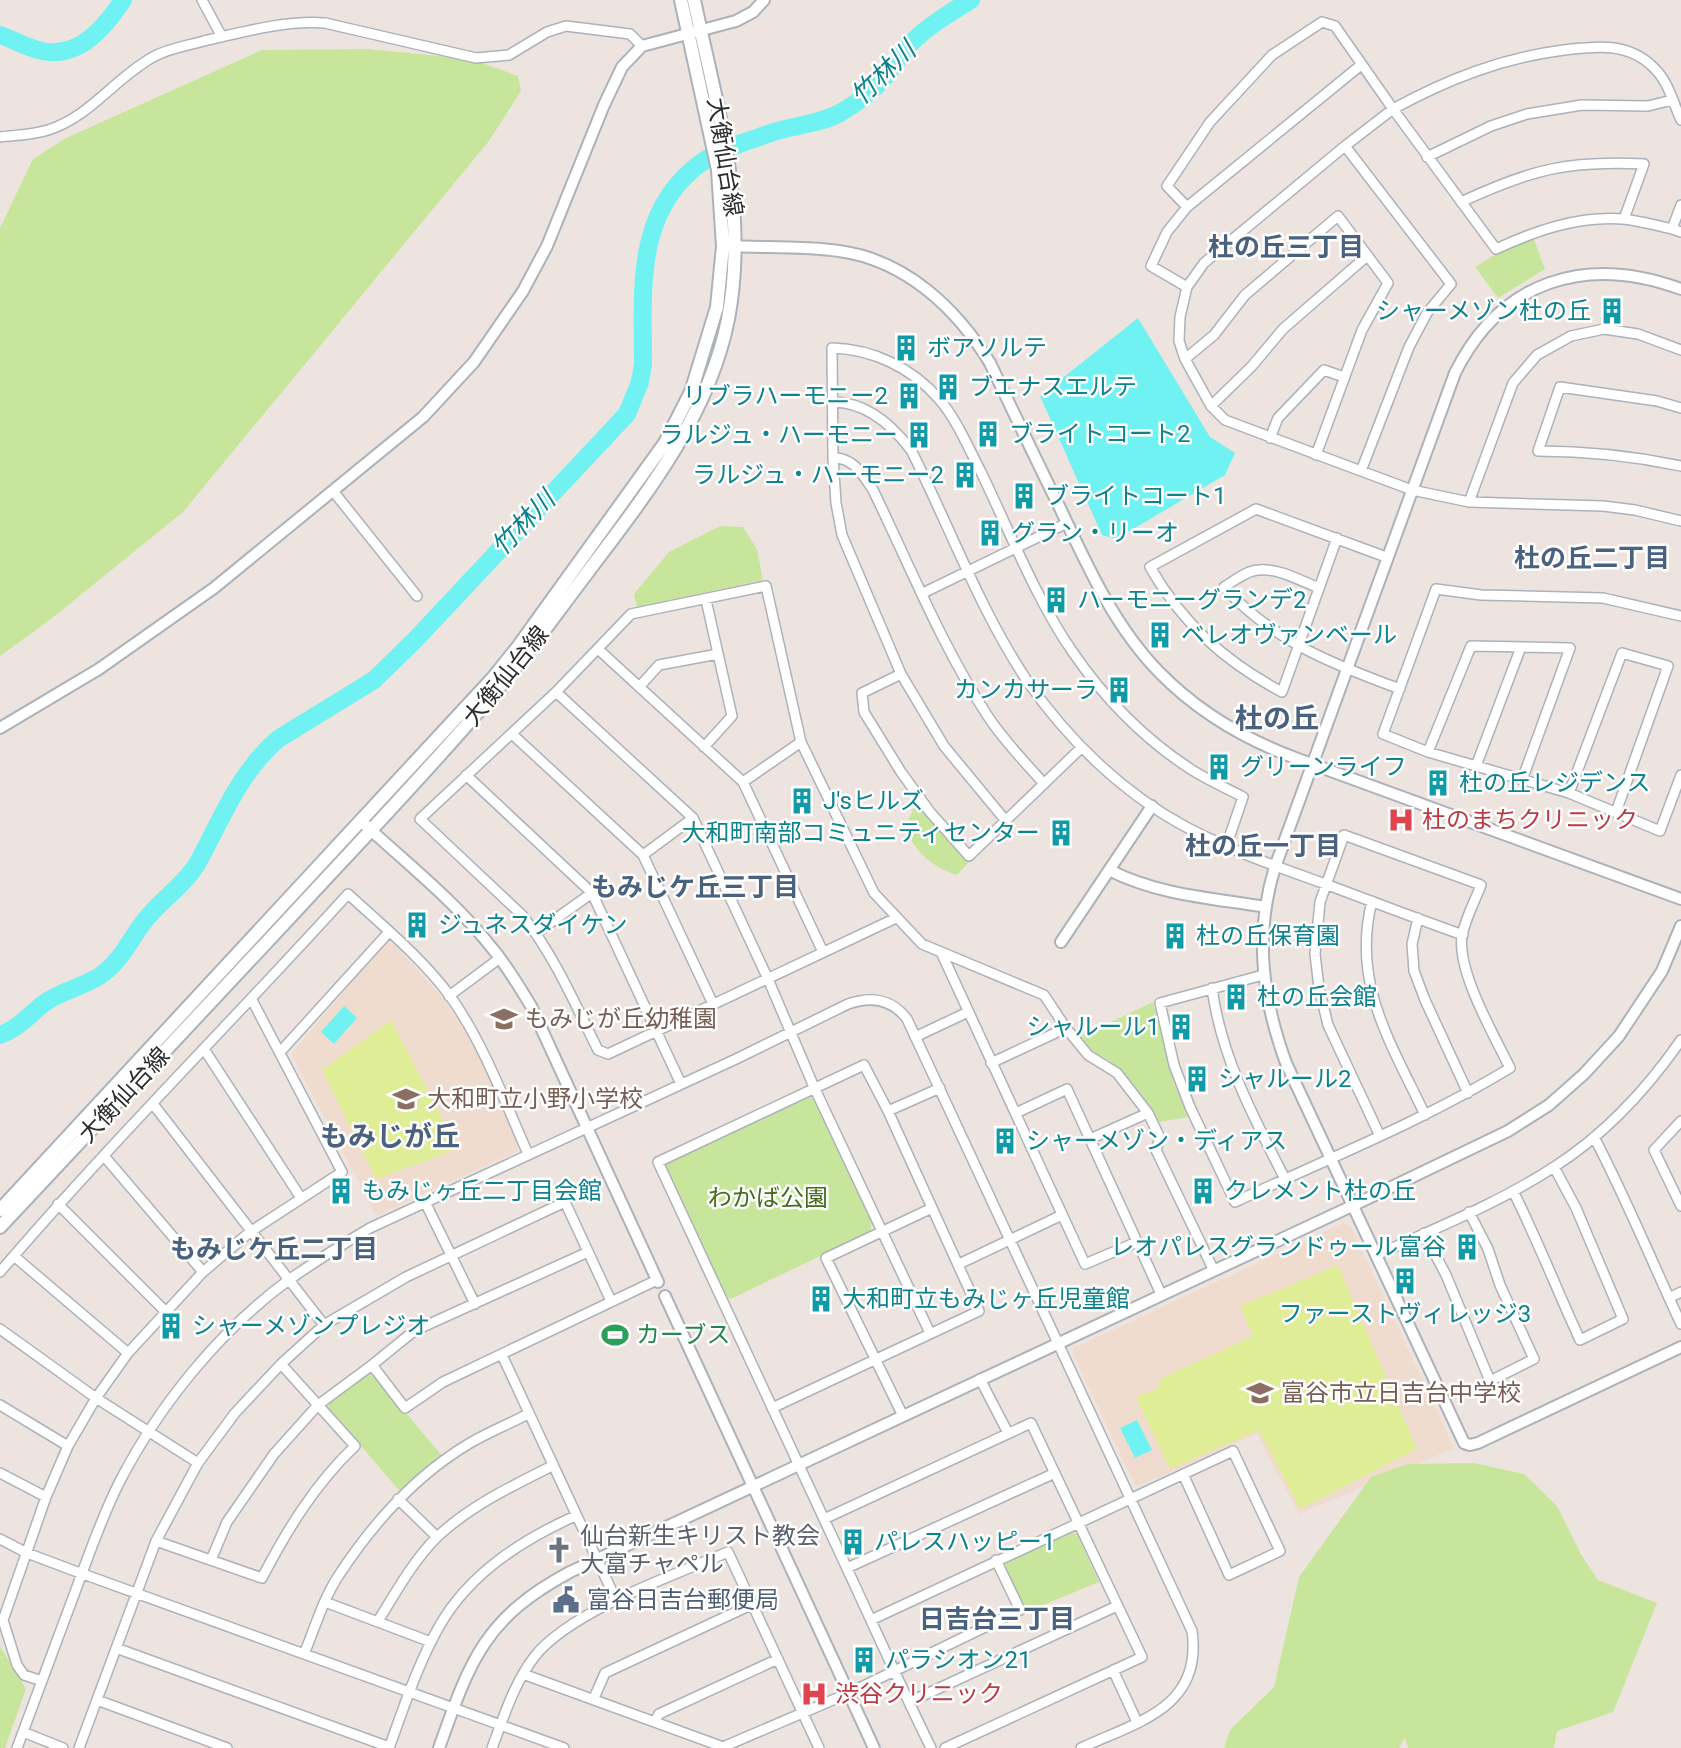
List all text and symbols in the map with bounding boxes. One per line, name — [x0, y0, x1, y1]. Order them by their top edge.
water label: 竹林川 — [845, 33, 924, 111]
street label: 大衡仙台線 — [702, 96, 748, 218]
district label: 杜の丘三丁目 — [1208, 232, 1364, 262]
building icon: シャーメゾン杜の丘 — [1597, 296, 1627, 326]
place label: シャーメゾン杜の丘 — [1376, 297, 1591, 325]
building icon: ボアソルテ — [891, 333, 921, 363]
place label: ボアソルテ — [927, 334, 1047, 362]
building icon: ブエナスエルテ — [933, 372, 963, 402]
place label: ブエナスエルテ — [969, 373, 1137, 401]
building icon: リブラハーモニー2 — [894, 381, 924, 411]
place label: リブラハーモニー2 — [683, 382, 888, 410]
building icon: ブライトコート2 — [973, 419, 1003, 449]
building icon: ラルジュ・ハーモニー — [904, 420, 934, 450]
place label: ブライトコート2 — [1009, 420, 1191, 448]
place label: ラルジュ・ハーモニー — [660, 421, 898, 449]
building icon: ラルジュ・ハーモニー2 — [950, 460, 980, 490]
place label: ラルジュ・ハーモニー2 — [692, 461, 944, 489]
building icon: ブライトコート1 — [1009, 481, 1039, 511]
water label: 竹林川 — [485, 482, 563, 561]
place label: ブライトコート1 — [1045, 482, 1227, 510]
building icon: グラン・リーオ — [975, 518, 1005, 548]
place label: グラン・リーオ — [1011, 519, 1179, 547]
district label: 杜の丘二丁目 — [1514, 543, 1670, 573]
building icon: ハーモニーグランデ2 — [1041, 585, 1071, 615]
place label: ハーモニーグランデ2 — [1077, 586, 1307, 614]
building icon: ベレオヴァンベール — [1145, 620, 1175, 650]
street label: 大衡仙台線 — [457, 621, 555, 731]
place label: ベレオヴァンベール — [1181, 621, 1397, 649]
building icon: カンカサーラ — [1104, 675, 1134, 705]
place label: カンカサーラ — [954, 676, 1098, 704]
district label: 杜の丘 — [1235, 702, 1319, 735]
building icon: グリーンライフ — [1204, 752, 1234, 782]
place label: グリーンライフ — [1240, 753, 1407, 781]
building icon: 杜の丘レジデンス — [1423, 768, 1453, 798]
place label: 杜の丘レジデンス — [1459, 769, 1651, 797]
building icon: J'sヒルズ — [787, 786, 817, 816]
place label: J'sヒルズ — [823, 787, 924, 815]
hospital icon: 杜のまちクリニック — [1386, 805, 1416, 835]
place label: 杜のまちクリニック — [1422, 806, 1638, 834]
building icon: 大和町南部コミュニティセンター — [1046, 818, 1076, 848]
place label: 大和町南部コミュニティセンター — [681, 819, 1040, 847]
district label: 杜の丘一丁目 — [1185, 831, 1341, 861]
district label: もみじケ丘三丁目 — [591, 872, 799, 902]
building icon: ジュネスダイケン — [402, 910, 432, 940]
place label: ジュネスダイケン — [438, 911, 628, 939]
building icon: 杜の丘保育園 — [1160, 921, 1190, 951]
place label: 杜の丘保育園 — [1196, 922, 1340, 950]
building icon: 杜の丘会館 — [1221, 982, 1251, 1012]
place label: 杜の丘会館 — [1257, 983, 1377, 1011]
school or university icon: もみじが丘幼稚園 — [489, 1004, 519, 1034]
place label: もみじが丘幼稚園 — [525, 1005, 717, 1033]
building icon: シャルール1 — [1166, 1012, 1196, 1042]
place label: シャルール1 — [1027, 1013, 1160, 1041]
street label: 大衡仙台線 — [73, 1042, 175, 1148]
building icon: シャルール2 — [1182, 1064, 1212, 1094]
place label: シャルール2 — [1218, 1065, 1352, 1093]
school or university icon: 大和町立小野小学校 — [391, 1084, 421, 1114]
place label: 大和町立小野小学校 — [427, 1085, 643, 1113]
district label: もみじが丘 — [320, 1120, 460, 1153]
building icon: シャーメゾン・ディアス — [990, 1126, 1020, 1156]
place label: シャーメゾン・ディアス — [1026, 1127, 1287, 1155]
building icon: もみじヶ丘二丁目会館 — [326, 1176, 356, 1206]
building icon: クレメント杜の丘 — [1188, 1176, 1218, 1206]
place label: もみじヶ丘二丁目会館 — [362, 1177, 602, 1205]
place label: クレメント杜の丘 — [1224, 1177, 1416, 1205]
park label: わかば公園 — [708, 1184, 828, 1212]
building icon: レオパレスグランドゥール富谷 — [1452, 1232, 1482, 1262]
place label: レオパレスグランドゥール富谷 — [1110, 1233, 1446, 1261]
district label: もみじケ丘二丁目 — [170, 1234, 378, 1264]
building icon: ファーストヴィレッジ3 — [1390, 1266, 1420, 1296]
building icon: 大和町立もみじヶ丘児童館 — [806, 1284, 836, 1314]
place label: 大和町立もみじヶ丘児童館 — [842, 1285, 1130, 1313]
place label: ファーストヴィレッジ3 — [1279, 1300, 1531, 1328]
building icon: シャーメゾンプレジオ — [156, 1311, 186, 1341]
place label: シャーメゾンプレジオ — [192, 1312, 430, 1340]
sports icon: カーブス — [600, 1320, 630, 1350]
place label: カーブス — [636, 1321, 731, 1349]
school or university icon: 富谷市立日吉台中学校 — [1245, 1378, 1275, 1408]
place label: 富谷市立日吉台中学校 — [1281, 1379, 1521, 1407]
place label: 仙台新生キリスト教会 大富チャペル — [580, 1522, 820, 1578]
building icon: パレスハッピー1 — [838, 1527, 868, 1557]
place label: パレスハッピー1 — [874, 1528, 1056, 1556]
church icon: 仙台新生キリスト教会 大富チャペル — [544, 1535, 574, 1565]
public building icon: 富谷日吉台郵便局 — [551, 1585, 581, 1615]
place label: 富谷日吉台郵便局 — [587, 1586, 779, 1614]
district label: 日吉台三丁目 — [919, 1604, 1075, 1634]
building icon: パラシオン21 — [849, 1645, 879, 1675]
place label: パラシオン21 — [885, 1646, 1032, 1674]
hospital icon: 渋谷クリニック — [799, 1679, 829, 1709]
place label: 渋谷クリニック — [835, 1680, 1003, 1708]

